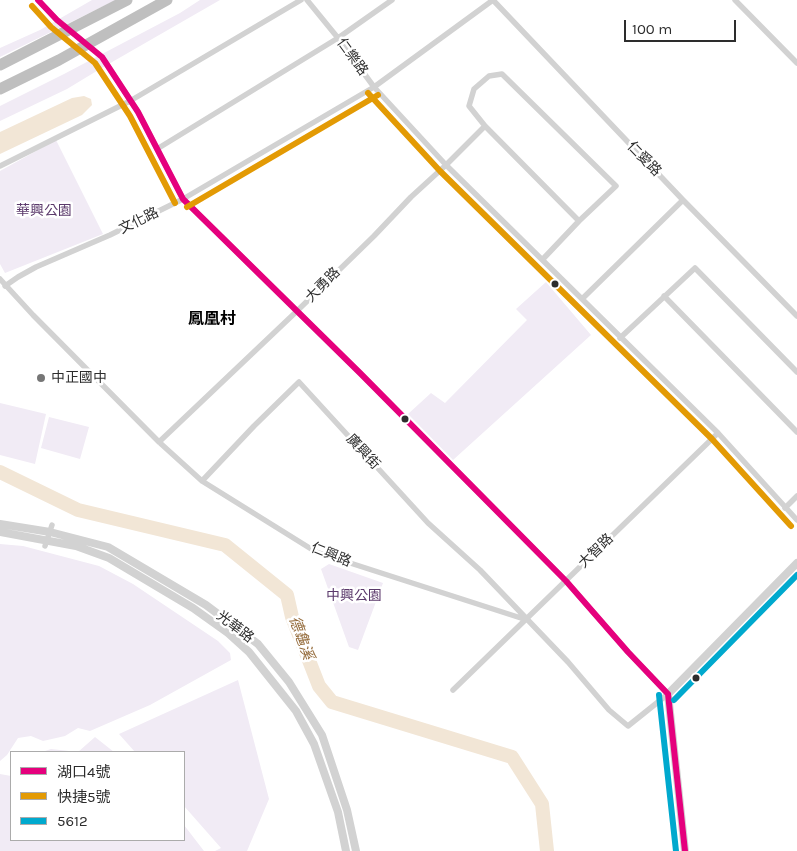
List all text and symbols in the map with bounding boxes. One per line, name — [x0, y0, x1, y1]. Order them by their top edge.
scale bar — [627, 10, 740, 42]
text: 100 m — [632, 20, 672, 38]
street label: 仁樂路 — [333, 35, 371, 79]
street label: 仁愛路 — [623, 138, 665, 180]
park label: 華興公園 — [16, 203, 72, 219]
street label: 文化路 — [116, 204, 162, 238]
street label: 大勇路 — [302, 264, 344, 306]
unlabelled marker — [550, 279, 560, 289]
district label: 鳳凰村 — [188, 309, 236, 329]
place label: 中正國中 — [51, 370, 107, 386]
marker: 中正國中 — [35, 372, 47, 384]
unlabelled marker — [400, 414, 410, 424]
street label: 廣興街 — [343, 431, 383, 473]
street label: 大智路 — [575, 530, 617, 572]
street label: 仁興路 — [308, 539, 354, 571]
park label: 中興公園 — [326, 588, 382, 604]
street label: 光華路 — [213, 608, 257, 646]
water label: 德龜溪 — [285, 614, 317, 662]
unlabelled marker — [691, 673, 701, 683]
legend — [10, 751, 185, 841]
text: 湖口4號 — [57, 763, 110, 781]
text: 快捷5號 — [57, 788, 110, 806]
text: 5612 — [57, 812, 88, 830]

